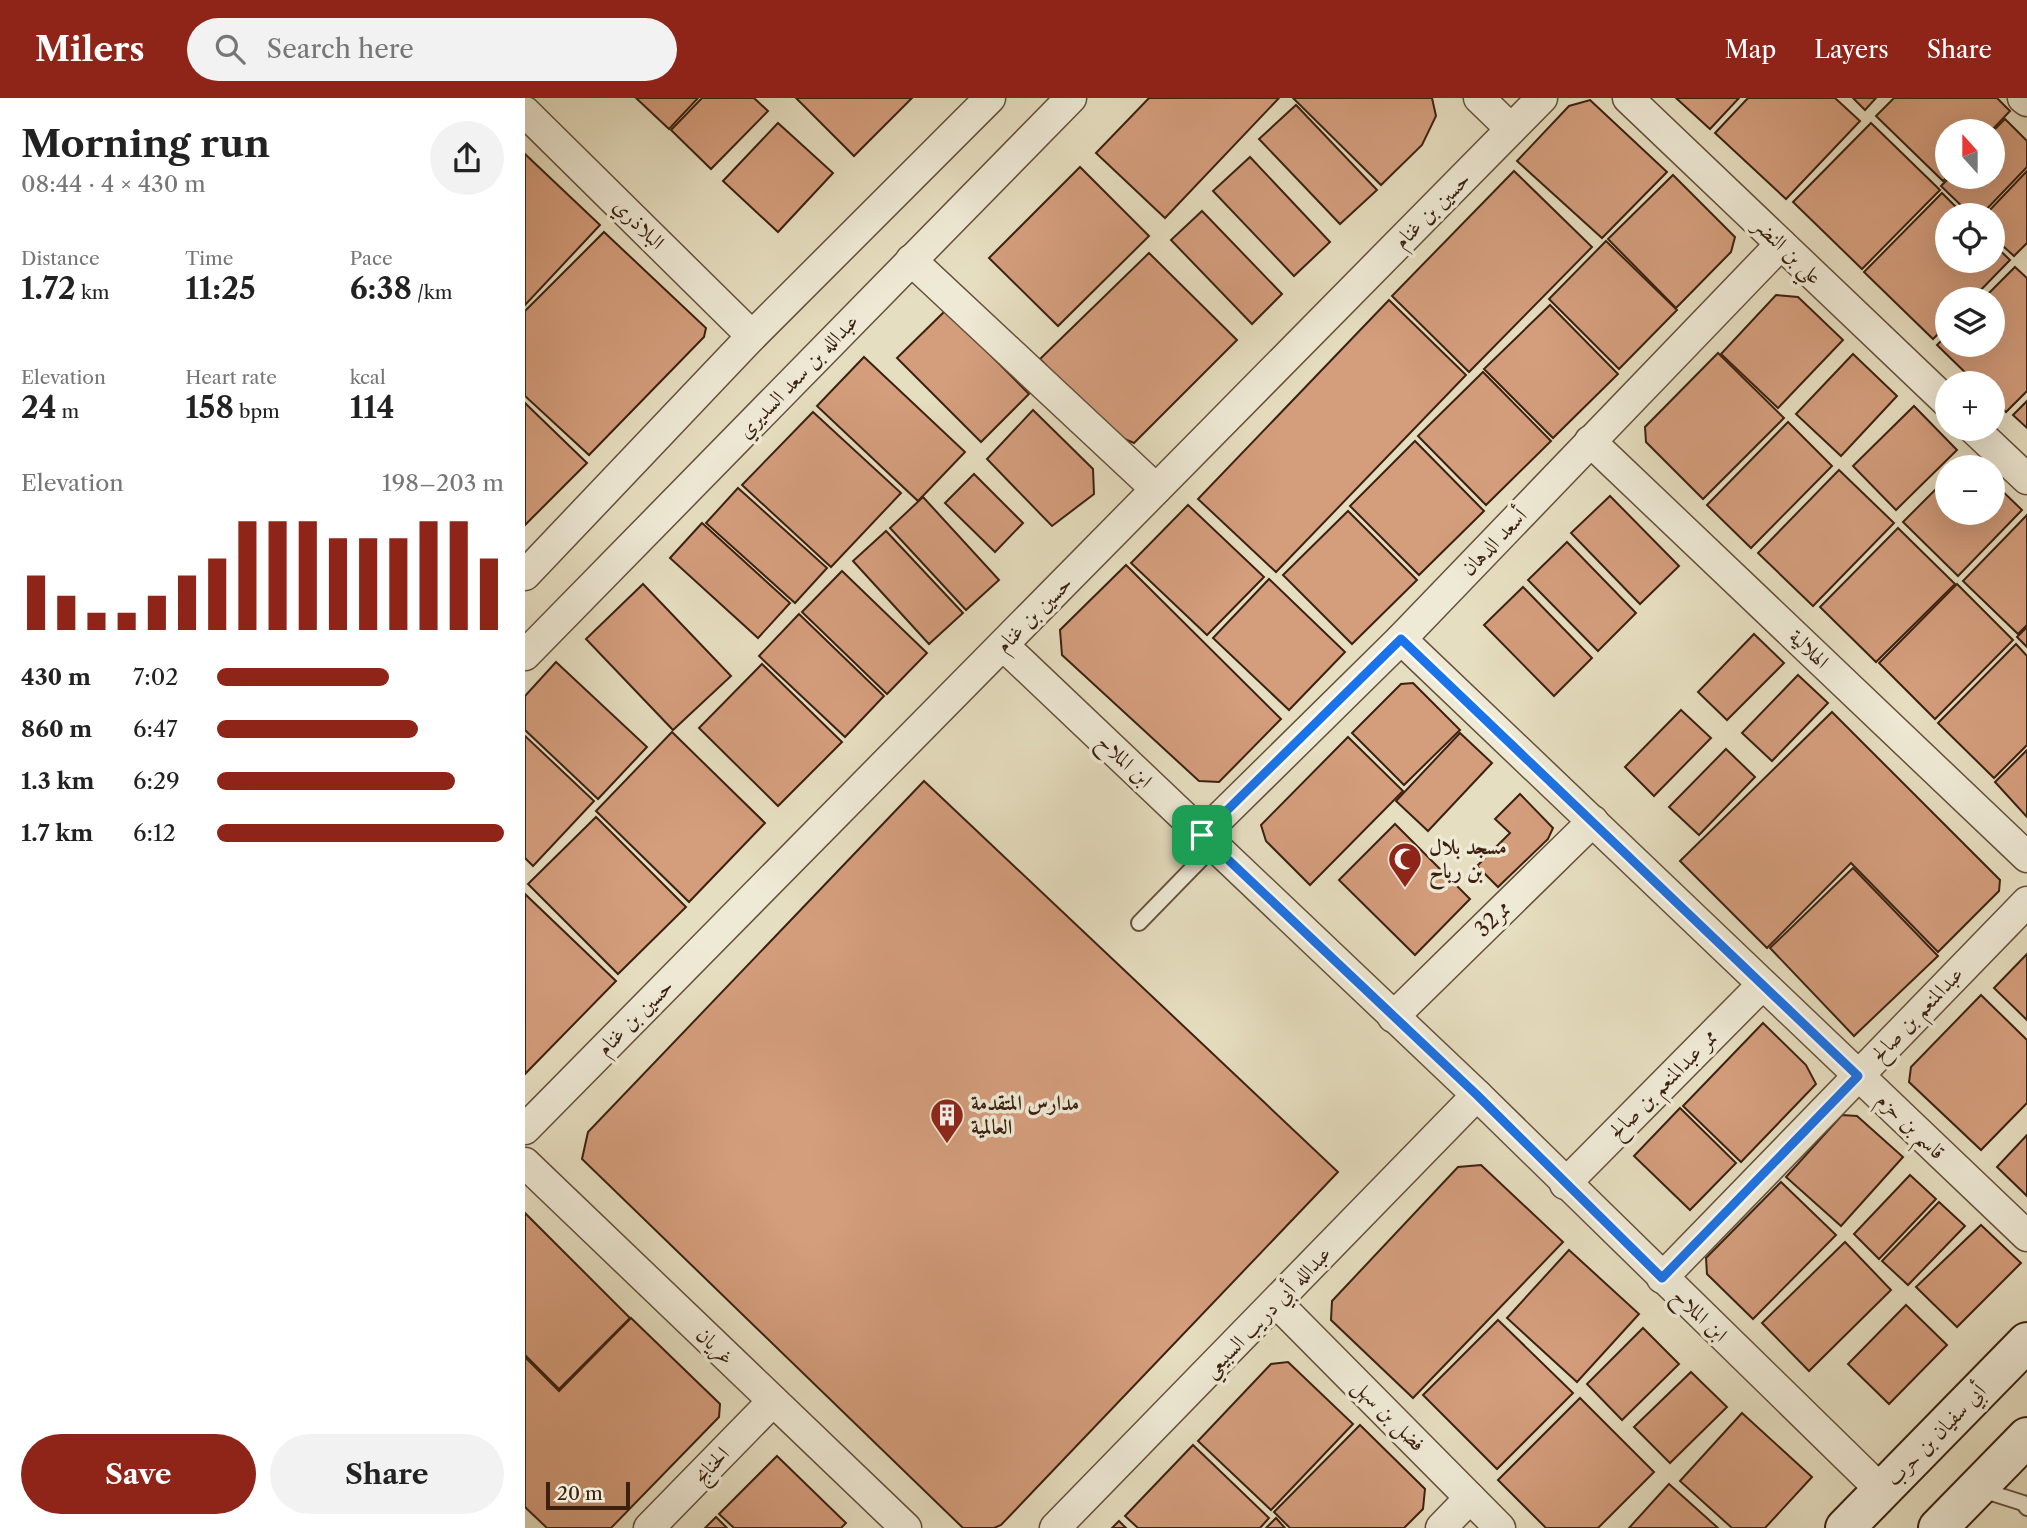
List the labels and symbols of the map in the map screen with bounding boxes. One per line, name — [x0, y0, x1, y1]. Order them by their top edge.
north arrow — [1935, 119, 2005, 189]
street label: حسين بن غنام — [1388, 166, 1479, 257]
street label: البلاذري — [606, 193, 670, 257]
street label: علي بن النضر — [1742, 211, 1827, 295]
street label: عبدالله بن سعد السديري — [732, 308, 866, 446]
street label: أسعد الدهان — [1454, 501, 1532, 581]
street label: حسين بن غنام — [990, 570, 1081, 661]
street label: الهلالية — [1784, 624, 1834, 673]
street label: ابن الملاح — [1088, 729, 1158, 798]
pin — [1172, 805, 1232, 865]
place label: مسجد بلال بن رباح — [1429, 834, 1507, 890]
mosque icon: مسجد بلال بن رباح — [1386, 840, 1424, 889]
street label: ممر32 — [1469, 896, 1517, 942]
street label: عبدالمنعم بن صالح — [1865, 961, 1974, 1072]
street label: حسين بن غنام — [591, 973, 682, 1064]
street label: ممر عبدالمنعم بن صالح — [1603, 1024, 1728, 1149]
street label: قاسم بن حزم — [1866, 1087, 1951, 1171]
place label: مدارس المتقدمة العالمية — [971, 1090, 1079, 1139]
building icon: مدارس المتقدمة العالمية — [928, 1096, 966, 1145]
street label: عبدالله أبي دريب السبيعي — [1196, 1239, 1341, 1387]
street label: ابن الملاح — [1663, 1283, 1733, 1352]
street label: غريان — [689, 1322, 739, 1372]
street label: فضل بن سهل — [1346, 1373, 1431, 1458]
street label: أبي سفيان بن حرب — [1879, 1377, 1994, 1494]
street label: الحنابج — [687, 1441, 738, 1492]
scale bar — [546, 1479, 630, 1511]

